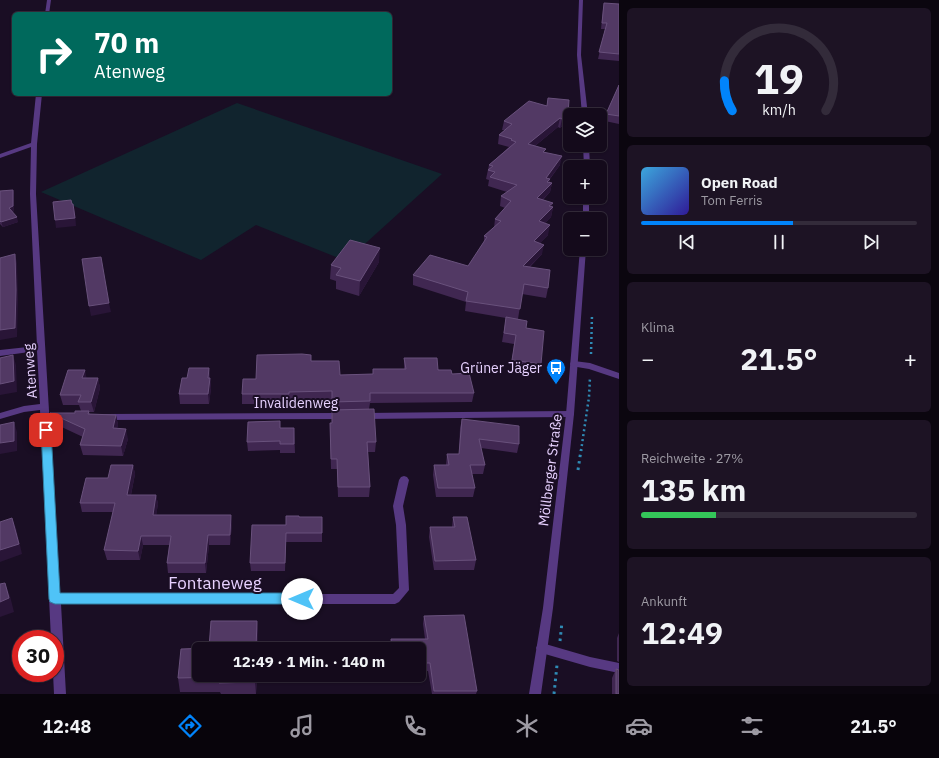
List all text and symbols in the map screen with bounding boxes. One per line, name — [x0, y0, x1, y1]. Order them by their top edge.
text: 70 m — [94, 24, 159, 61]
icon: right — [28, 28, 80, 80]
text: 19 — [754, 50, 804, 104]
text: Atenweg — [94, 60, 165, 83]
text: km/h — [762, 99, 796, 118]
map controls — [563, 108, 607, 256]
button: layers — [563, 108, 607, 152]
button: + — [563, 160, 607, 204]
text: Open Road — [701, 173, 778, 192]
text: Tom Ferris — [701, 192, 763, 209]
button: − — [563, 212, 607, 256]
icon: previous — [676, 231, 698, 253]
icon: pause — [768, 231, 790, 253]
icon: next — [860, 231, 882, 253]
text: Klima — [641, 319, 674, 336]
text: 21.5° — [740, 339, 818, 378]
street label: Atenweg — [19, 342, 41, 399]
text: − — [641, 344, 654, 373]
text: + — [904, 344, 917, 373]
bus stop icon: Grüner Jäger — [545, 357, 567, 385]
place label: Grüner Jäger — [460, 359, 542, 377]
street label: Invalidenweg — [254, 394, 339, 412]
street label: Möllberger Straße — [534, 412, 566, 527]
pin — [29, 413, 63, 447]
icon: arrive — [35, 419, 57, 441]
text: Reichweite · 27% — [641, 450, 743, 467]
text: 135 km — [641, 470, 746, 509]
street label: Fontaneweg — [168, 572, 262, 594]
position arrow — [281, 578, 323, 620]
text: Ankunft — [641, 593, 687, 610]
text: 12:49 — [641, 613, 723, 652]
speed limit sign: 30 — [12, 630, 64, 682]
text: 12:49 · 1 Min. · 140 m — [233, 652, 385, 671]
icon: directions — [176, 712, 204, 740]
icon: music — [288, 712, 316, 740]
icon: phone — [401, 712, 429, 740]
icon: climate — [513, 712, 541, 740]
icon: car — [625, 712, 653, 740]
icon: filters — [738, 712, 766, 740]
text: 12:48 — [42, 715, 91, 738]
text: 21.5° — [850, 715, 897, 738]

